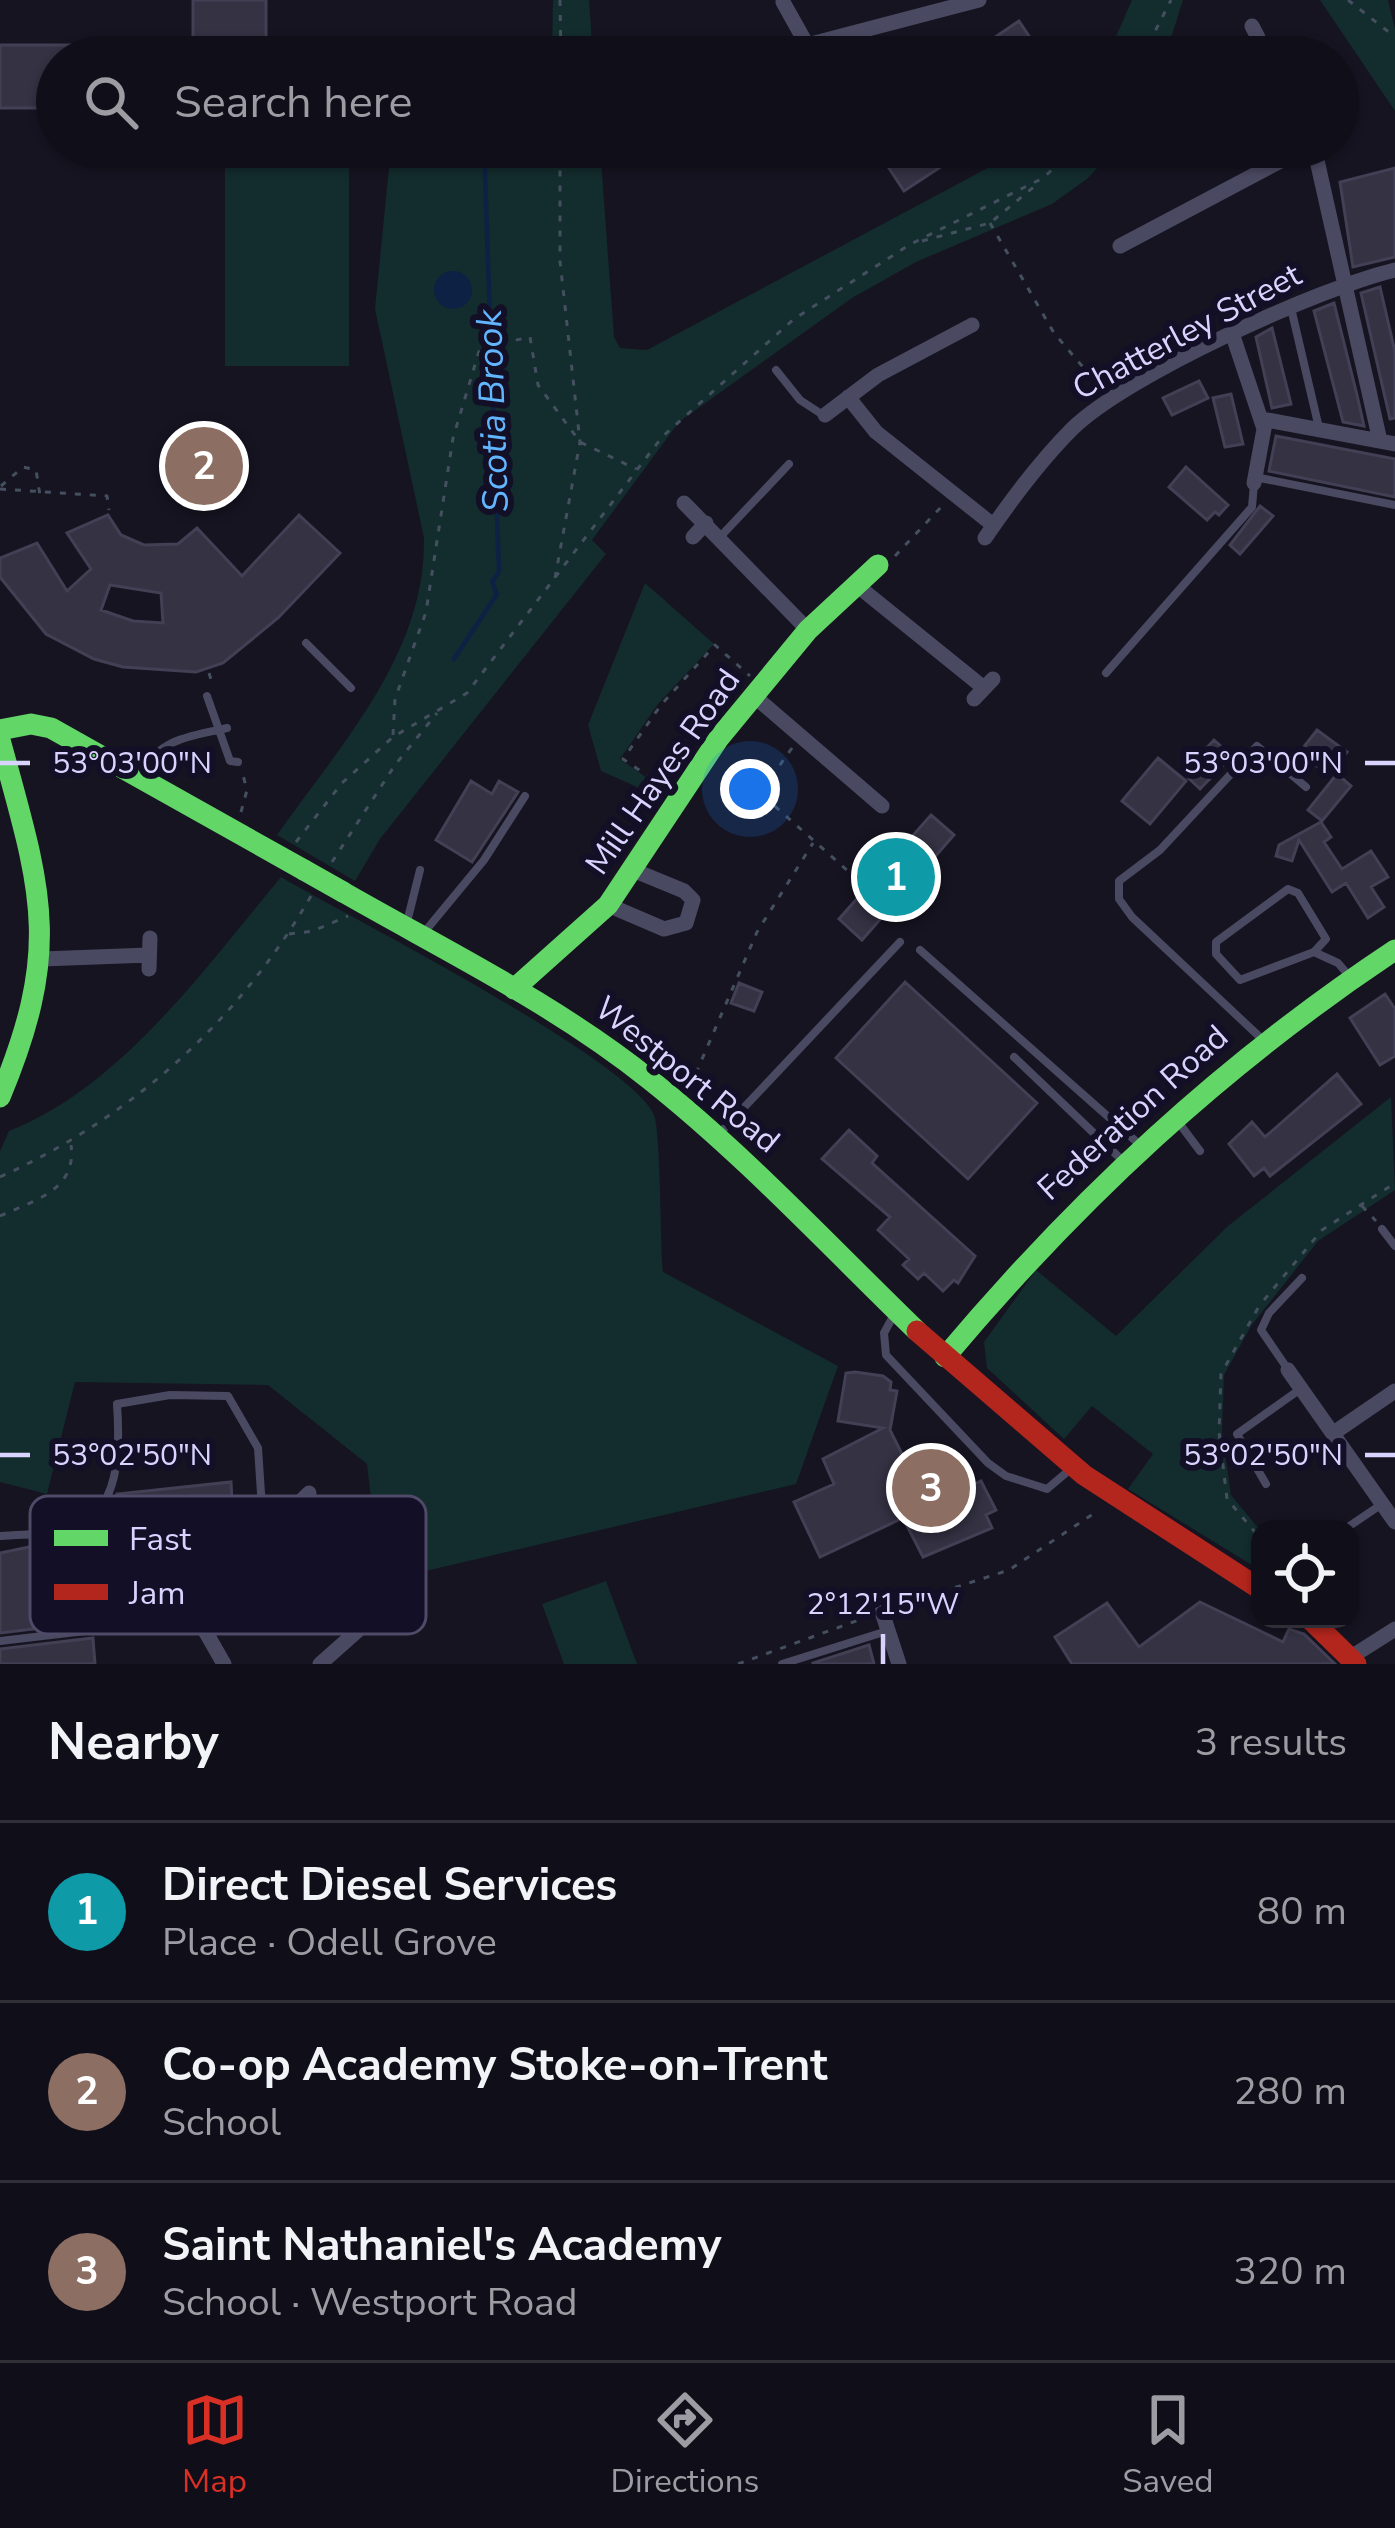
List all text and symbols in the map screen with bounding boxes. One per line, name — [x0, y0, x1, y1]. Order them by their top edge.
search box — [36, 36, 1359, 168]
icon: search — [78, 69, 144, 135]
text: Search here — [174, 72, 413, 133]
street label: Chatterley Street — [1065, 253, 1310, 411]
water label: Scotia Brook — [465, 308, 521, 513]
pin: 2 — [165, 421, 243, 511]
street label: Mill Hayes Road — [575, 660, 751, 884]
text: 53°03'00"N — [52, 743, 212, 784]
text: 53°03'00"N — [1183, 743, 1343, 784]
your location — [720, 759, 780, 819]
pin: 1 — [857, 832, 935, 922]
street label: Westport Road — [585, 986, 789, 1164]
street label: Federation Road — [1028, 1015, 1238, 1211]
text: 53°02'50"N — [52, 1435, 212, 1476]
text: 53°02'50"N — [1183, 1435, 1343, 1476]
pin: 3 — [892, 1443, 970, 1533]
legend — [30, 1496, 426, 1634]
text: Fast — [129, 1517, 192, 1562]
map controls — [1251, 1520, 1359, 1628]
button: locate — [1251, 1520, 1359, 1628]
text: Jam — [128, 1571, 185, 1616]
text: 2°12'15"W — [807, 1584, 959, 1625]
text: Nearby — [48, 1707, 219, 1777]
text: 3 results — [1195, 1716, 1347, 1769]
text: Direct Diesel Services — [162, 1855, 617, 1916]
text: 1 — [75, 1885, 99, 1938]
text: 80 m — [1257, 1885, 1347, 1938]
text: Place · Odell Grove — [162, 1916, 497, 1969]
text: Co-op Academy Stoke-on-Trent — [162, 2035, 828, 2096]
text: 2 — [75, 2065, 99, 2118]
text: 280 m — [1233, 2065, 1347, 2118]
text: School — [162, 2096, 281, 2149]
text: Saint Nathaniel's Academy — [162, 2215, 722, 2276]
text: 3 — [75, 2245, 99, 2298]
text: 320 m — [1233, 2245, 1347, 2298]
text: School · Westport Road — [162, 2276, 577, 2329]
tab: Map — [182, 2387, 248, 2504]
tab: Directions — [611, 2387, 759, 2504]
tab: Saved — [1122, 2387, 1213, 2504]

